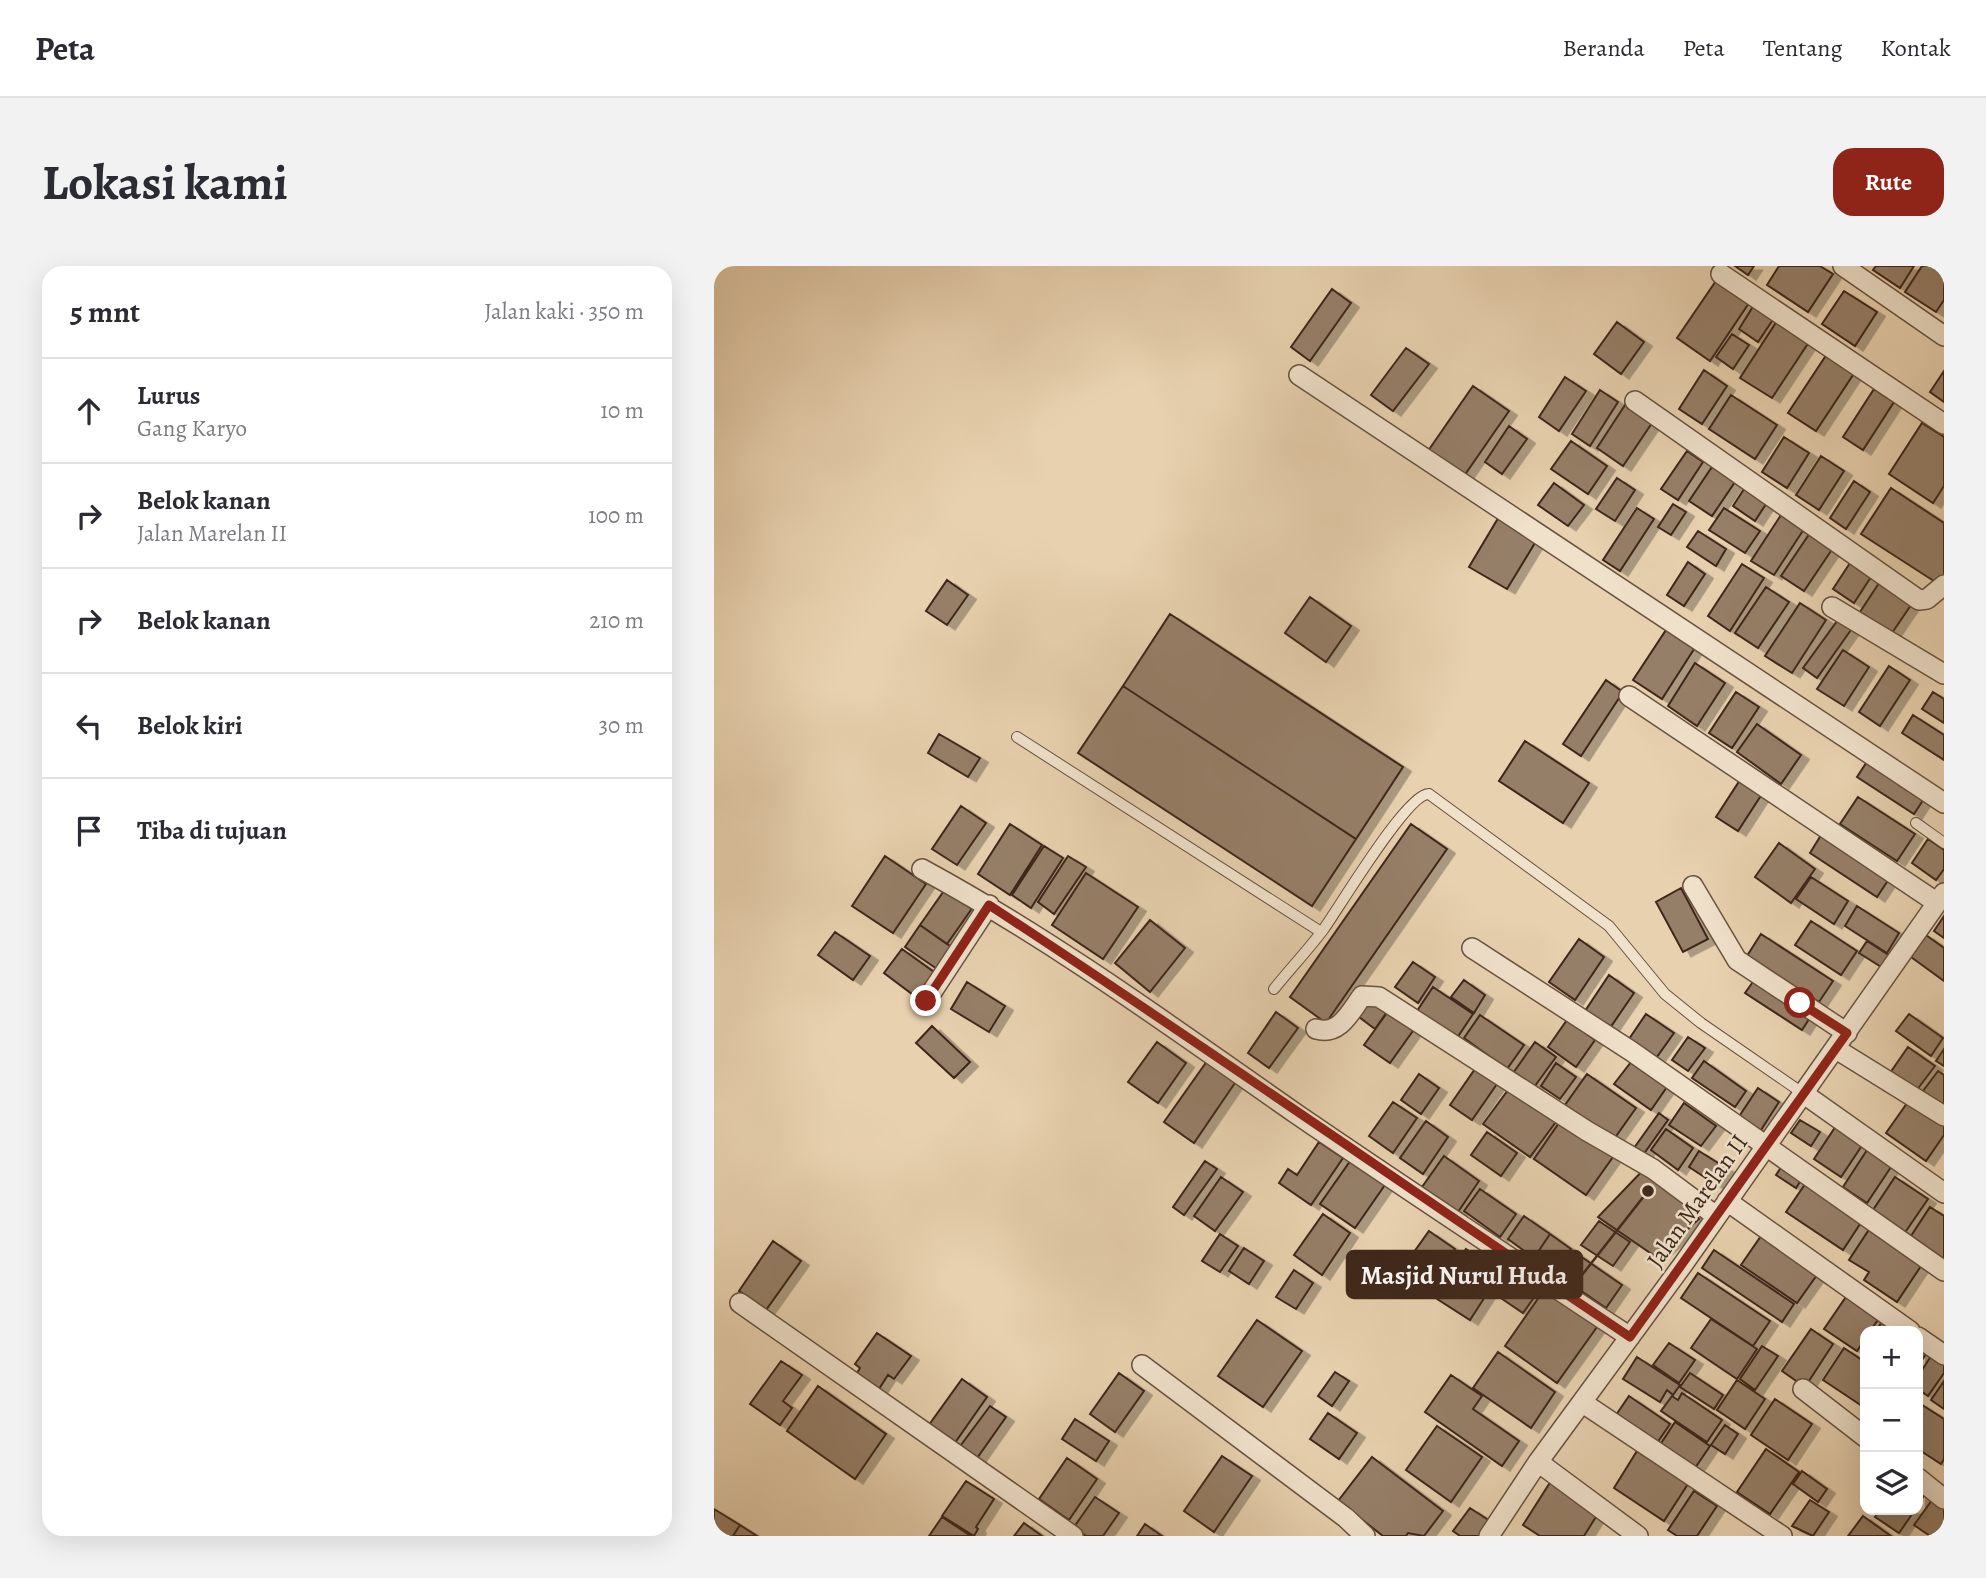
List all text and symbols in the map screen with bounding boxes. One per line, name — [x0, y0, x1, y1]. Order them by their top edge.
text: Peta — [35, 26, 95, 71]
text: Beranda — [1562, 32, 1645, 64]
text: Peta — [1683, 32, 1725, 64]
text: Tentang — [1763, 32, 1843, 64]
text: Kontak — [1881, 32, 1951, 64]
button: Rute — [1833, 148, 1944, 216]
text: Lokasi kami — [42, 149, 288, 216]
text: 5 mnt — [70, 292, 140, 332]
text: Jalan kaki · 350 m — [484, 296, 644, 327]
text: Lurus — [137, 378, 200, 413]
icon: ahead — [70, 392, 108, 430]
text: 10 m — [600, 395, 644, 426]
text: Gang Karyo — [137, 413, 247, 444]
text: Belok kanan — [137, 483, 271, 518]
icon: right — [70, 497, 108, 535]
text: 100 m — [588, 500, 644, 531]
text: Jalan Marelan II — [137, 518, 287, 549]
icon: right — [70, 602, 108, 640]
text: Belok kanan — [137, 603, 271, 638]
text: 210 m — [589, 605, 644, 636]
icon: left — [70, 707, 108, 745]
text: Belok kiri — [137, 708, 243, 743]
text: 30 m — [598, 710, 644, 741]
icon: arrive — [70, 812, 108, 850]
text: Tiba di tujuan — [137, 813, 287, 848]
route end — [910, 985, 941, 1016]
route start — [1784, 987, 1815, 1018]
street label: Jalan Marelan II — [1639, 1128, 1755, 1274]
callout: Masjid Nurul Huda — [1347, 1251, 1582, 1298]
text: Masjid Nurul Huda — [1361, 1258, 1568, 1293]
map controls — [1860, 1326, 1923, 1515]
button: + — [1860, 1326, 1923, 1389]
button: − — [1860, 1389, 1923, 1452]
button: layers — [1860, 1452, 1923, 1515]

